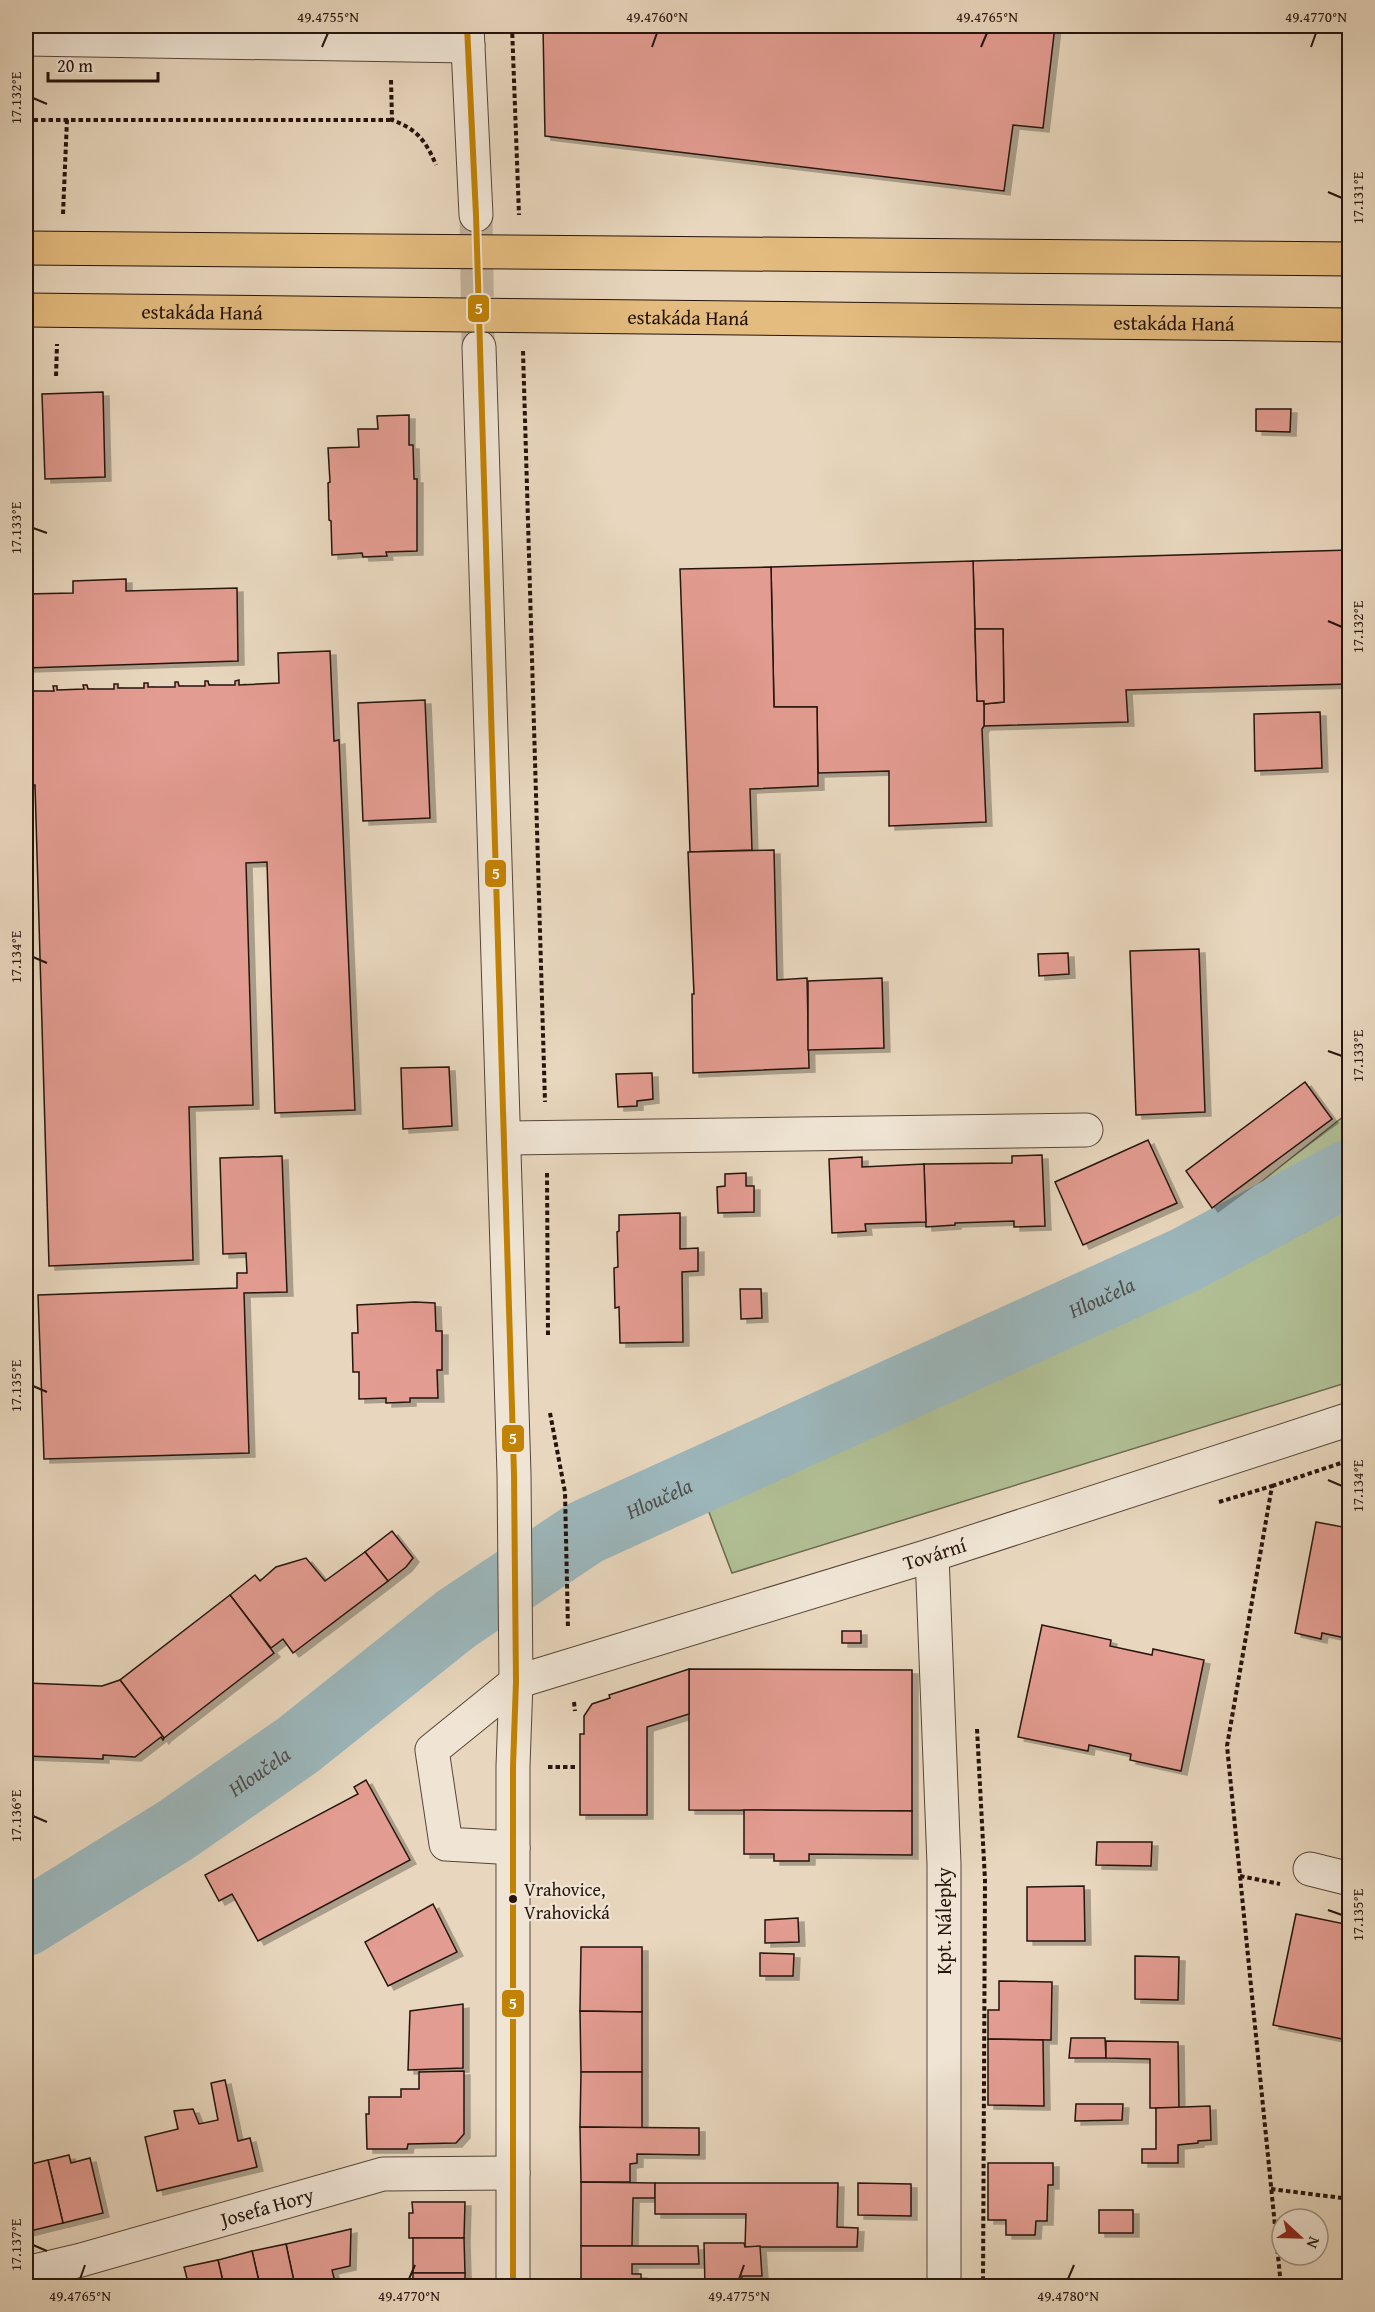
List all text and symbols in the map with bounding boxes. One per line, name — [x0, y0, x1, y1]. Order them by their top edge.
text: 49.4755°N — [297, 6, 359, 27]
text: 49.4760°N — [626, 6, 688, 27]
text: 49.4765°N — [956, 6, 1018, 27]
text: 49.4770°N — [1285, 6, 1347, 27]
scale bar — [48, 45, 158, 83]
text: 20 m — [57, 52, 93, 79]
text: 17.132°E — [5, 71, 26, 124]
text: 17.131°E — [1347, 171, 1368, 224]
line badge: 5 — [467, 294, 490, 323]
street label: estakáda Haná — [141, 296, 263, 327]
text: 5 — [475, 296, 483, 320]
street label: estakáda Haná — [627, 302, 749, 332]
street label: estakáda Haná — [1113, 307, 1235, 338]
text: 17.133°E — [5, 501, 26, 554]
text: 17.132°E — [1347, 600, 1368, 653]
line badge: 5 — [484, 859, 507, 888]
text: 5 — [492, 861, 500, 885]
text: 17.134°E — [5, 930, 26, 983]
text: 17.133°E — [1347, 1029, 1368, 1082]
water label: Hloučela — [1062, 1269, 1140, 1326]
text: 17.135°E — [5, 1359, 26, 1412]
line badge: 5 — [501, 1424, 525, 1453]
text: 5 — [509, 1426, 517, 1450]
text: 17.134°E — [1347, 1459, 1368, 1512]
water label: Hloučela — [620, 1470, 697, 1527]
street label: Tovární — [899, 1530, 970, 1577]
water label: Hloučela — [221, 1739, 297, 1805]
text: 17.136°E — [5, 1789, 26, 1842]
street label: Kpt. Nálepky — [929, 1867, 958, 1975]
place label: Vrahovice, Vrahovická — [524, 1876, 610, 1926]
text: 17.135°E — [1347, 1888, 1368, 1941]
marker: Vrahovice, Vrahovická — [507, 1893, 519, 1905]
line badge: 5 — [501, 1989, 525, 2018]
text: 5 — [509, 1991, 517, 2015]
street label: Josefa Hory — [214, 2179, 317, 2234]
north arrow — [1270, 2207, 1330, 2267]
text: 17.137°E — [5, 2218, 26, 2271]
text: N — [1301, 2233, 1327, 2252]
text: 49.4765°N — [49, 2285, 111, 2306]
text: 49.4770°N — [378, 2285, 440, 2306]
text: 49.4775°N — [708, 2285, 770, 2306]
text: 49.4780°N — [1037, 2285, 1099, 2306]

